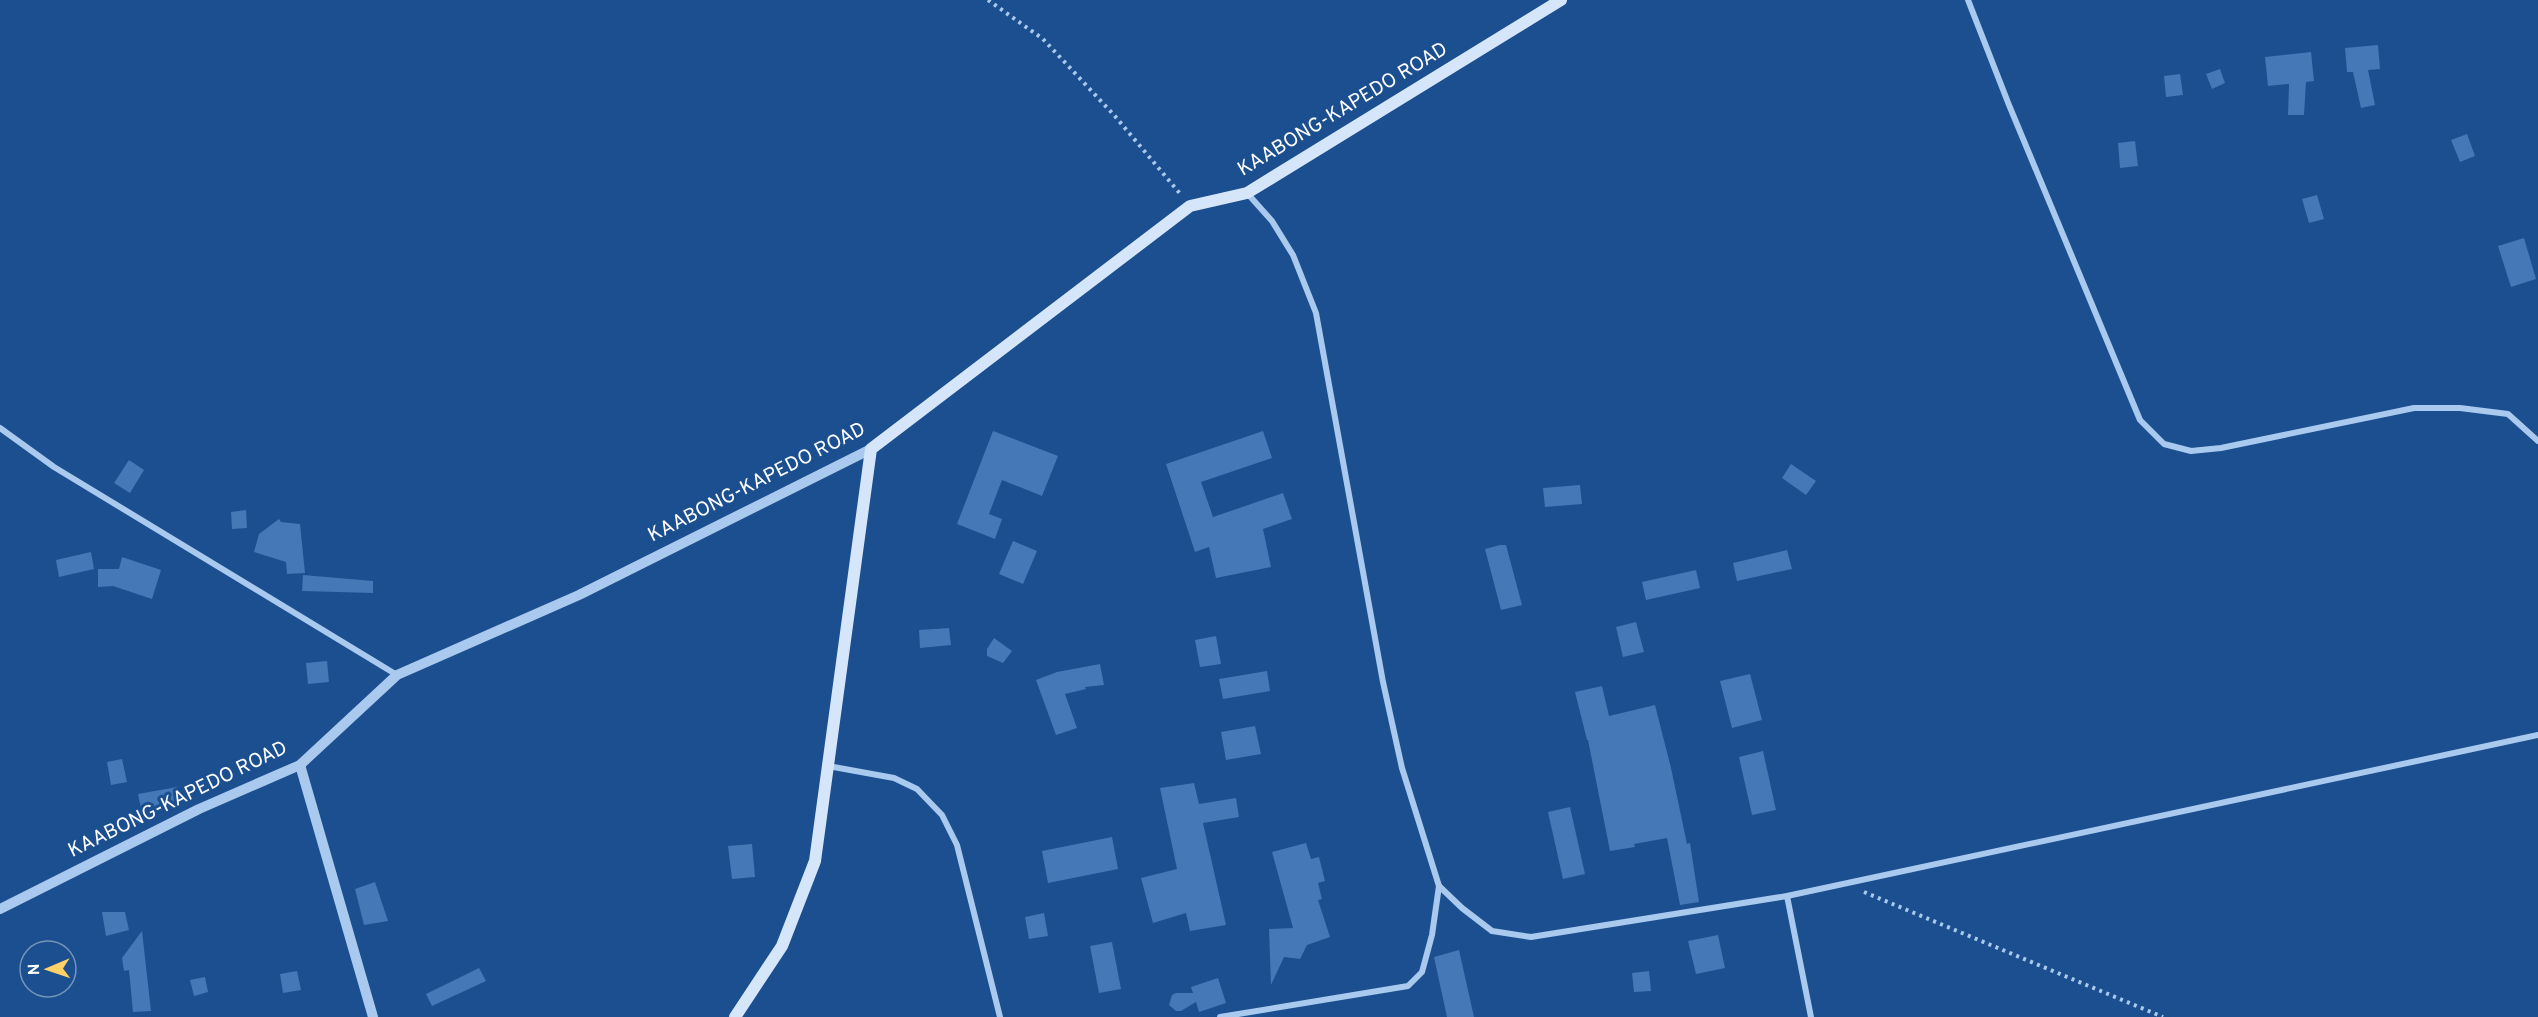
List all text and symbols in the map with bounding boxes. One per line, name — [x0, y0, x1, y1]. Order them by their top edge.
street label: KAABONG-KAPEDO ROAD — [1233, 37, 1453, 183]
street label: KAABONG-KAPEDO ROAD — [644, 417, 870, 549]
street label: KAABONG-KAPEDO ROAD — [64, 736, 292, 864]
north arrow — [18, 939, 78, 999]
text: N — [25, 963, 45, 976]

